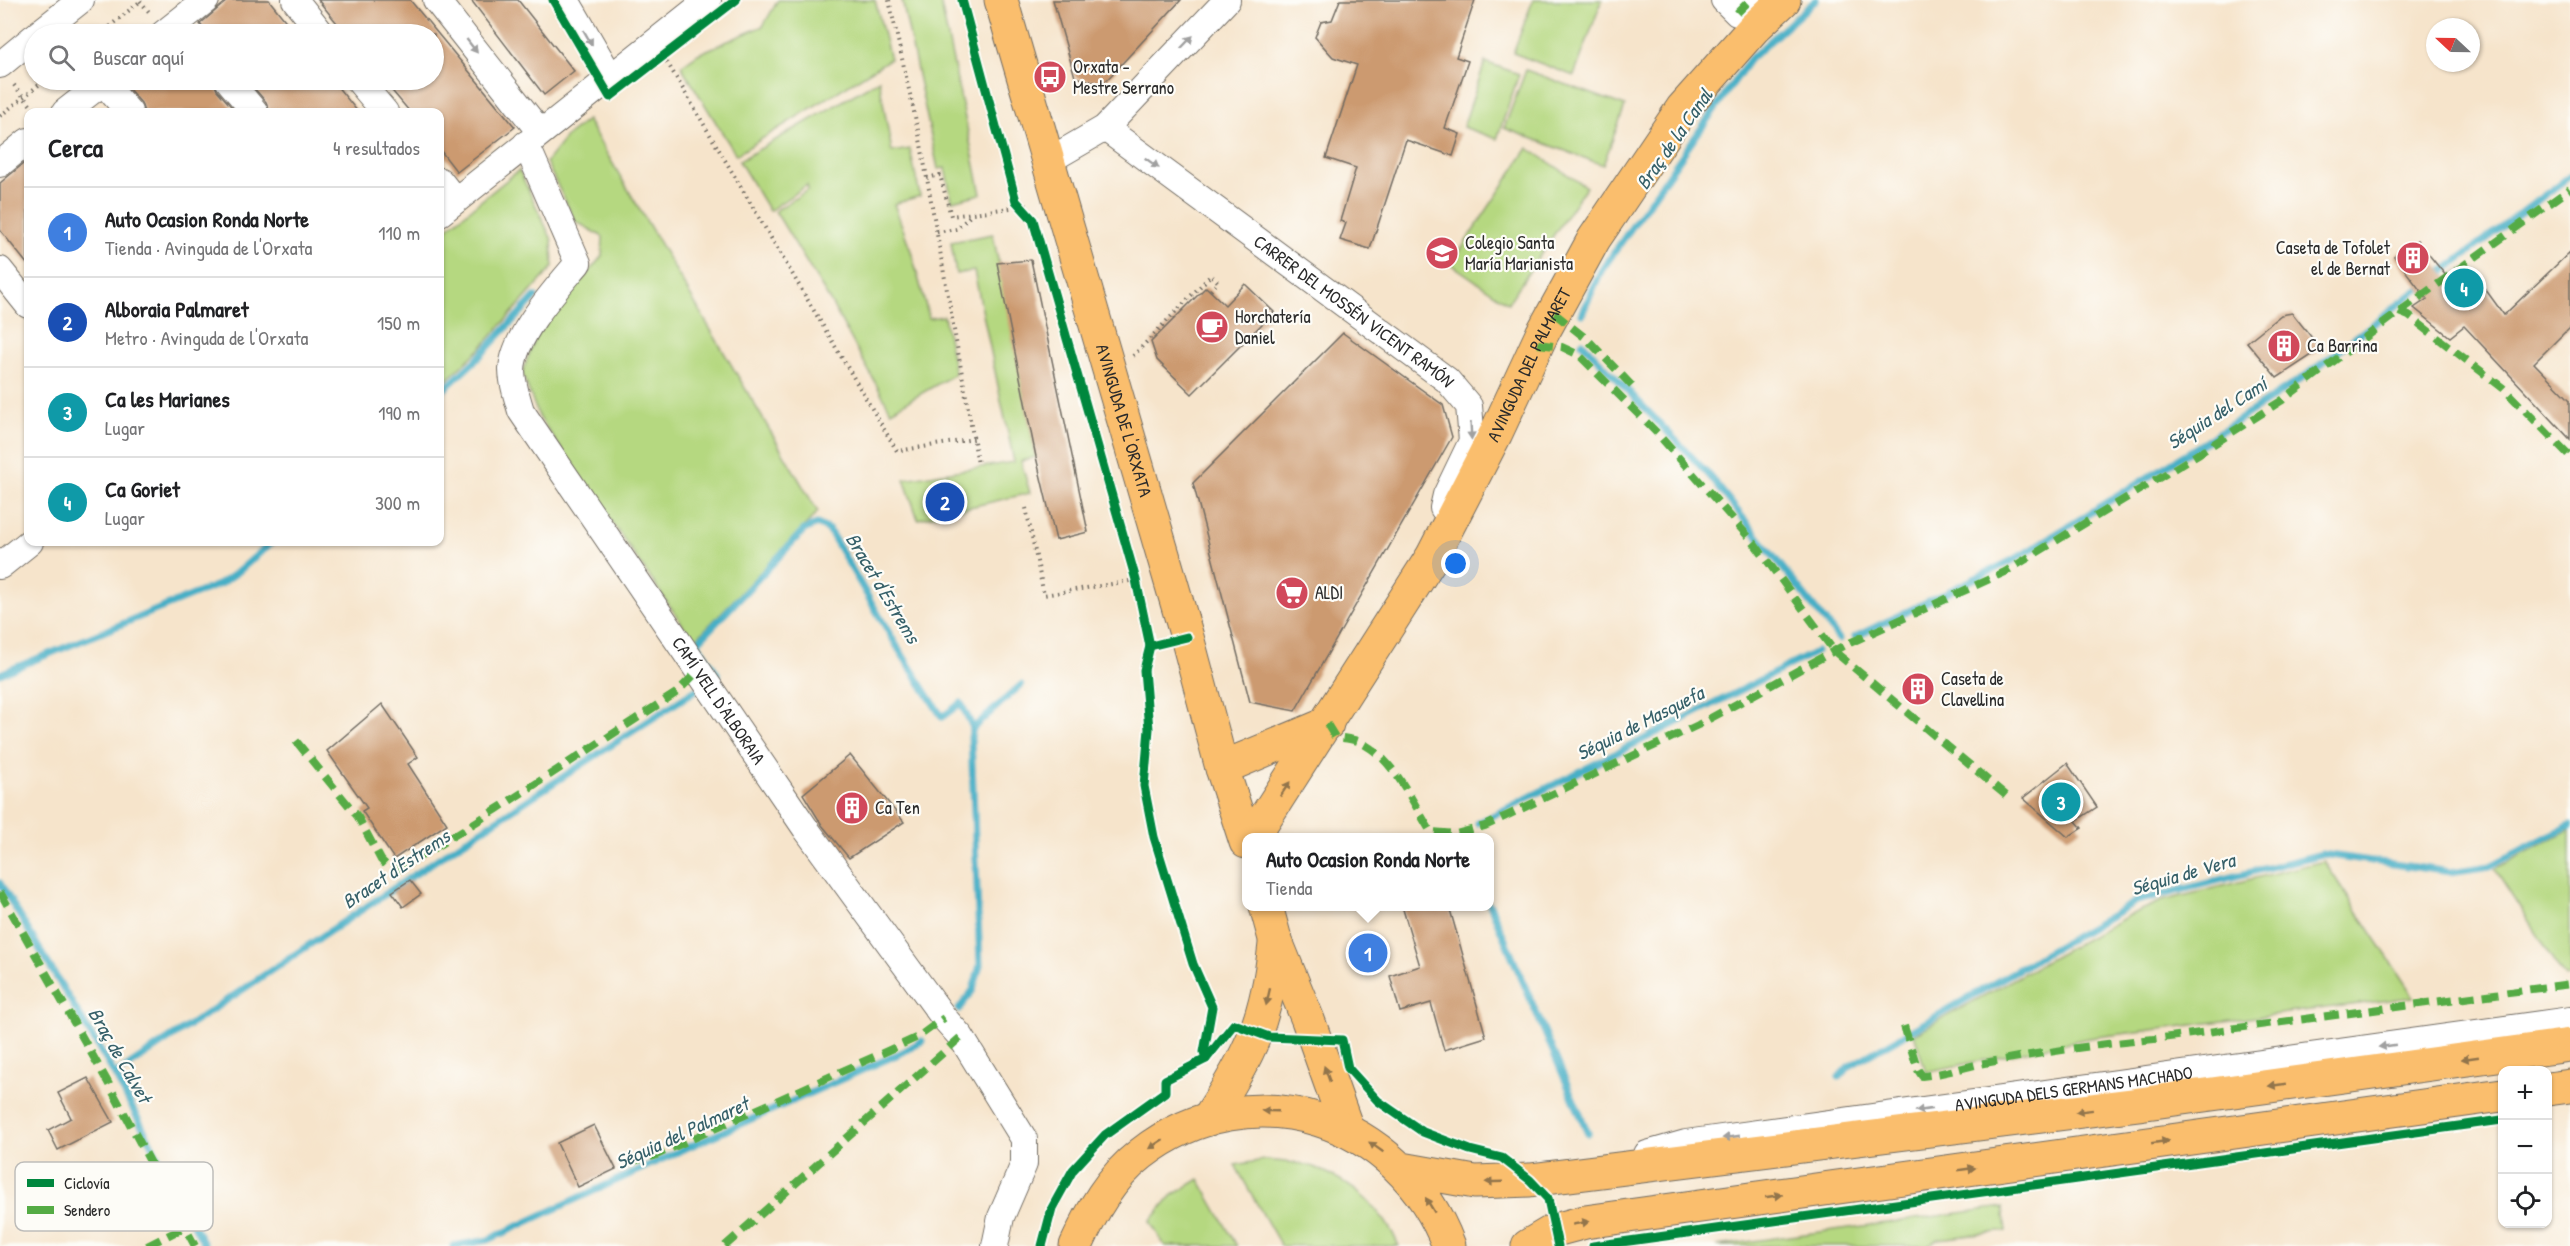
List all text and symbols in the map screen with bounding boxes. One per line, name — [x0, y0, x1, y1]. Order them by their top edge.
north arrow — [2426, 18, 2480, 72]
search box — [24, 24, 444, 90]
one-way arrow — [583, 30, 593, 47]
one-way arrow — [1179, 35, 1193, 49]
one-way arrow — [466, 38, 479, 54]
icon: search — [45, 41, 78, 74]
text: Buscar aquí — [93, 42, 185, 72]
place label: Orxata - Mestre Serrano — [1073, 54, 1174, 100]
bus stop icon: Orxata - Mestre Serrano — [1032, 59, 1068, 95]
water label: Braç de la Canal — [1629, 82, 1719, 194]
text: Cerca — [48, 130, 103, 165]
text: 4 resultados — [333, 134, 420, 161]
one-way arrow — [1143, 157, 1159, 169]
text: Auto Ocasion Ronda Norte — [105, 204, 309, 234]
text: 1 — [64, 219, 71, 246]
text: 110 m — [378, 219, 420, 246]
street label: CARRER DEL MOSSÉN VICENT RAMÓN — [1249, 229, 1461, 392]
place label: Colegio Santa María Marianista — [1465, 230, 1573, 276]
text: Tienda · Avinguda de l'Orxata — [105, 234, 312, 261]
school or university icon: Colegio Santa María Marianista — [1424, 235, 1460, 271]
place label: Caseta de Tofolet el de Bernat — [2276, 235, 2391, 281]
building icon: Caseta de Tofolet el de Bernat — [2395, 240, 2431, 276]
pin: 4 — [2444, 266, 2484, 310]
street label: AVINGUDA DEL PALMARET — [1481, 283, 1577, 446]
text: Alboraia Palmaret — [105, 294, 249, 324]
place label: Horchatería Daniel — [1235, 304, 1311, 350]
text: 2 — [63, 309, 72, 336]
text: 150 m — [377, 309, 420, 336]
cafe icon: Horchatería Daniel — [1194, 309, 1230, 345]
text: Metro · Avinguda de l'Orxata — [105, 324, 308, 351]
building icon: Ca Barrina — [2266, 328, 2302, 364]
place label: Ca Barrina — [2307, 333, 2377, 358]
street label: AVINGUDA DE L'ORXATA — [1090, 341, 1158, 500]
water label: Séquia del Camí — [2162, 369, 2274, 456]
text: Ca les Marianes — [105, 384, 230, 414]
text: 3 — [63, 399, 72, 426]
text: 190 m — [378, 399, 420, 426]
text: Lugar — [105, 414, 145, 441]
one-way arrow — [1466, 422, 1475, 441]
text: Ca Goriet — [105, 474, 180, 504]
pin: 2 — [926, 480, 964, 524]
text: 4 — [64, 489, 71, 516]
text: 300 m — [375, 489, 420, 516]
text: Lugar — [105, 504, 145, 531]
water label: Bracet d'Estrems — [840, 527, 928, 650]
your location — [1441, 549, 1470, 578]
supermarket icon: ALDI — [1274, 575, 1310, 611]
place label: ALDI — [1315, 580, 1343, 605]
street label: CAMÍ VELL D'ALBORAIA — [666, 631, 771, 769]
place label: Caseta de Clavellina — [1941, 666, 2004, 712]
building icon: Caseta de Clavellina — [1900, 671, 1936, 707]
water label: Séquia de Masquefa — [1572, 678, 1710, 767]
pin: 3 — [2042, 780, 2080, 824]
one-way arrow — [1279, 781, 1290, 797]
building icon: Ca Ten — [834, 790, 870, 826]
place label: Ca Ten — [875, 795, 920, 820]
water label: Bracet d'Estrems — [337, 821, 457, 915]
popup — [1242, 833, 1494, 911]
text: Auto Ocasion Ronda Norte — [1266, 844, 1470, 874]
water label: Séquia de Vera — [2128, 845, 2240, 902]
text: Tienda — [1266, 874, 1312, 901]
pin: 1 — [1348, 930, 1388, 976]
one-way arrow — [1262, 988, 1272, 1006]
water label: Braç de Calvet — [82, 1002, 160, 1110]
one-way arrow — [2378, 1041, 2397, 1050]
one-way arrow — [2461, 1054, 2480, 1063]
street label: AVINGUDA DELS GERMANS MACHADO — [1953, 1060, 2194, 1117]
one-way arrow — [1321, 1065, 1331, 1083]
map controls — [2498, 1066, 2552, 1228]
button: + — [2498, 1066, 2552, 1120]
one-way arrow — [2268, 1081, 2287, 1090]
water label: Séquia del Palmaret — [611, 1089, 756, 1176]
one-way arrow — [1914, 1105, 1933, 1114]
one-way arrow — [1260, 1107, 1279, 1116]
one-way arrow — [2074, 1107, 2093, 1116]
button: − — [2498, 1120, 2552, 1174]
one-way arrow — [1721, 1132, 1740, 1141]
one-way arrow — [1148, 1138, 1164, 1149]
one-way arrow — [2151, 1138, 2170, 1147]
one-way arrow — [1368, 1141, 1384, 1153]
legend — [15, 1162, 213, 1231]
one-way arrow — [1958, 1164, 1977, 1173]
text: Ciclovía — [64, 1172, 110, 1194]
button: locate — [2498, 1174, 2552, 1228]
one-way arrow — [1485, 1177, 1504, 1186]
one-way arrow — [1764, 1191, 1783, 1200]
one-way arrow — [1425, 1196, 1435, 1213]
text: Sendero — [64, 1199, 111, 1221]
one-way arrow — [1571, 1218, 1590, 1227]

